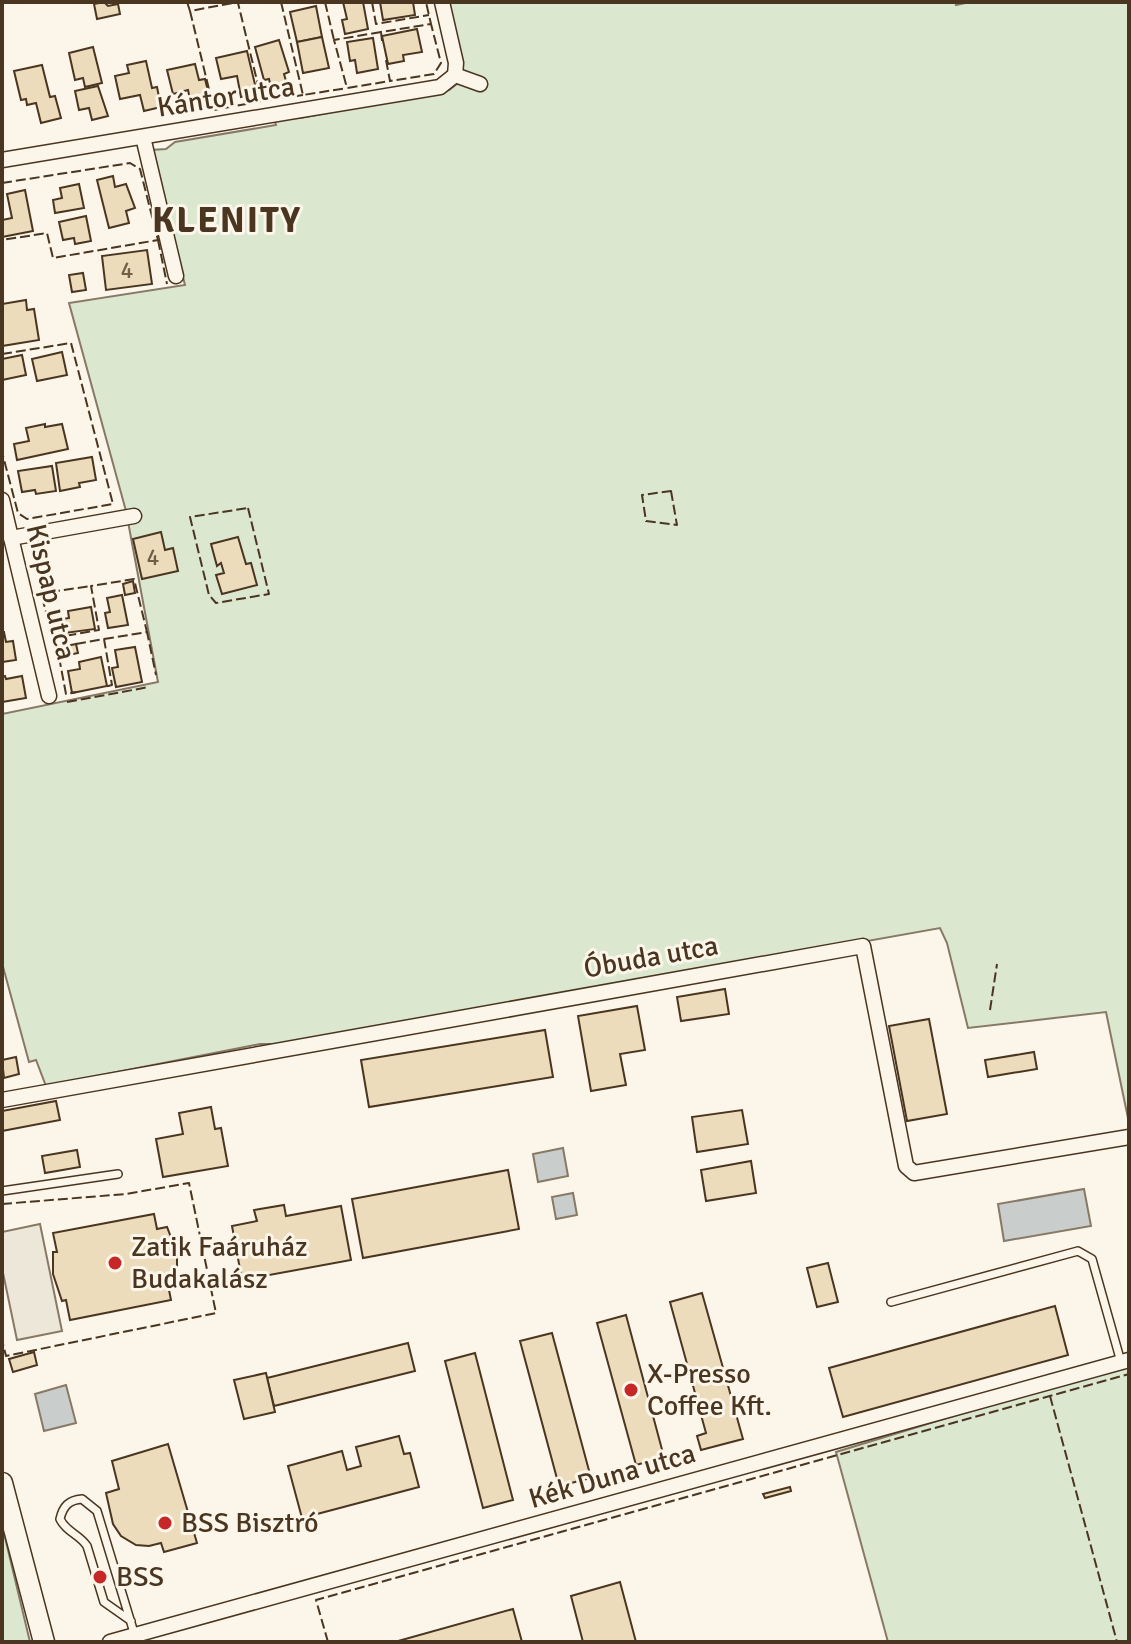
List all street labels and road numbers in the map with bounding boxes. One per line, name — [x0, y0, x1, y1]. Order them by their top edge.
street label: Kántor utca — [155, 69, 297, 125]
street label: Kispap utca — [19, 521, 83, 663]
street label: Óbuda utca — [581, 928, 721, 986]
street label: Kék Duna utca — [525, 1436, 699, 1516]

